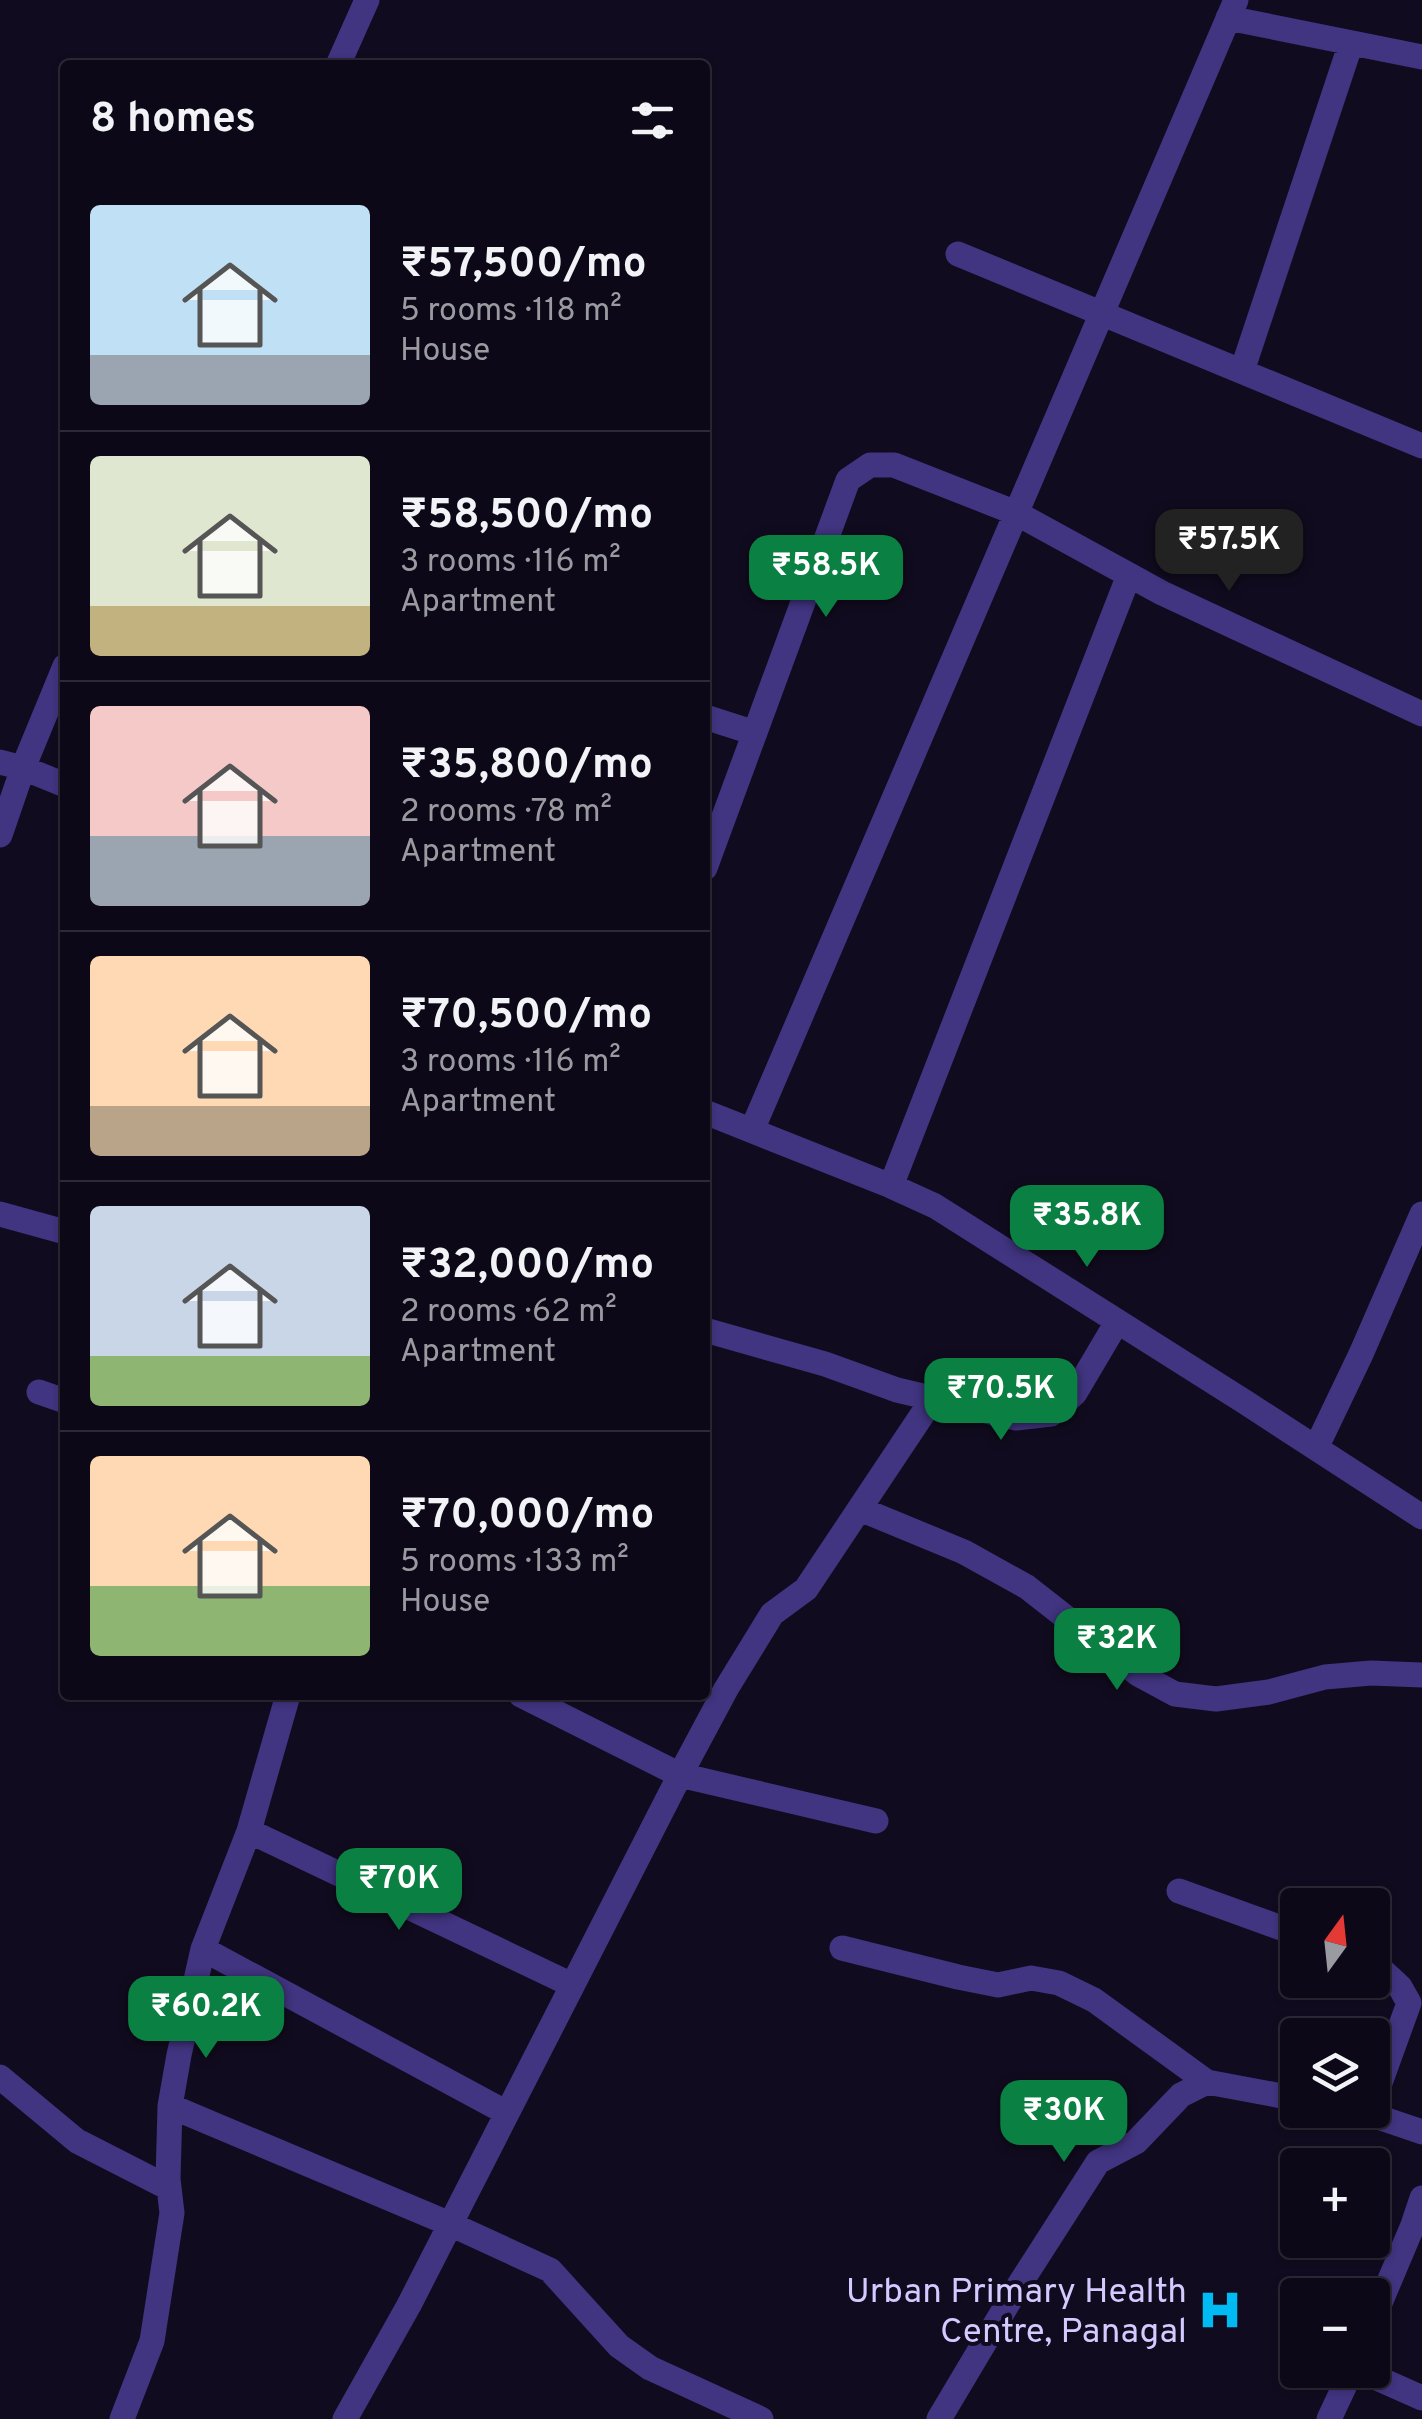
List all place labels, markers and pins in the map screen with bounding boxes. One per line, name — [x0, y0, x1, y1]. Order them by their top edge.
pin: ₹57.5K — [1148, 509, 1310, 594]
pin: ₹58.5K — [745, 535, 907, 620]
pin: ₹35.8K — [1006, 1185, 1168, 1270]
pin: ₹70.5K — [920, 1358, 1082, 1443]
pin: ₹32K — [1058, 1608, 1176, 1693]
pin: ₹70K — [340, 1848, 458, 1933]
pin: ₹60.2K — [125, 1976, 287, 2061]
pin: ₹30K — [1005, 2080, 1123, 2165]
place label: Urban Primary Health Centre, Panagal — [846, 2271, 1187, 2355]
hospital icon: Urban Primary Health Centre, Panagal — [1196, 2286, 1244, 2334]

